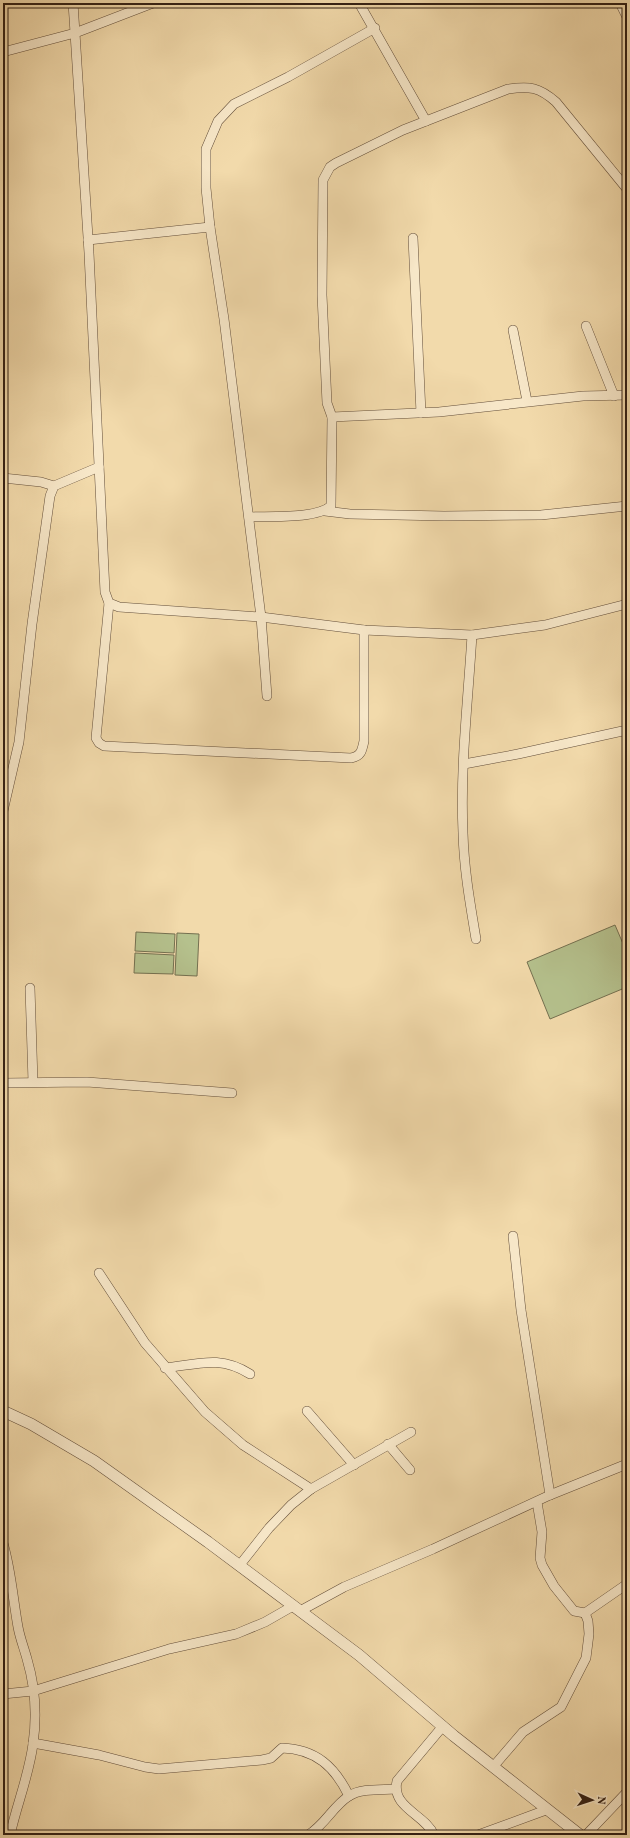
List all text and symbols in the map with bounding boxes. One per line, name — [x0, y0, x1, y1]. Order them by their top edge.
north arrow — [572, 1780, 612, 1820]
text: N — [593, 1796, 608, 1805]

